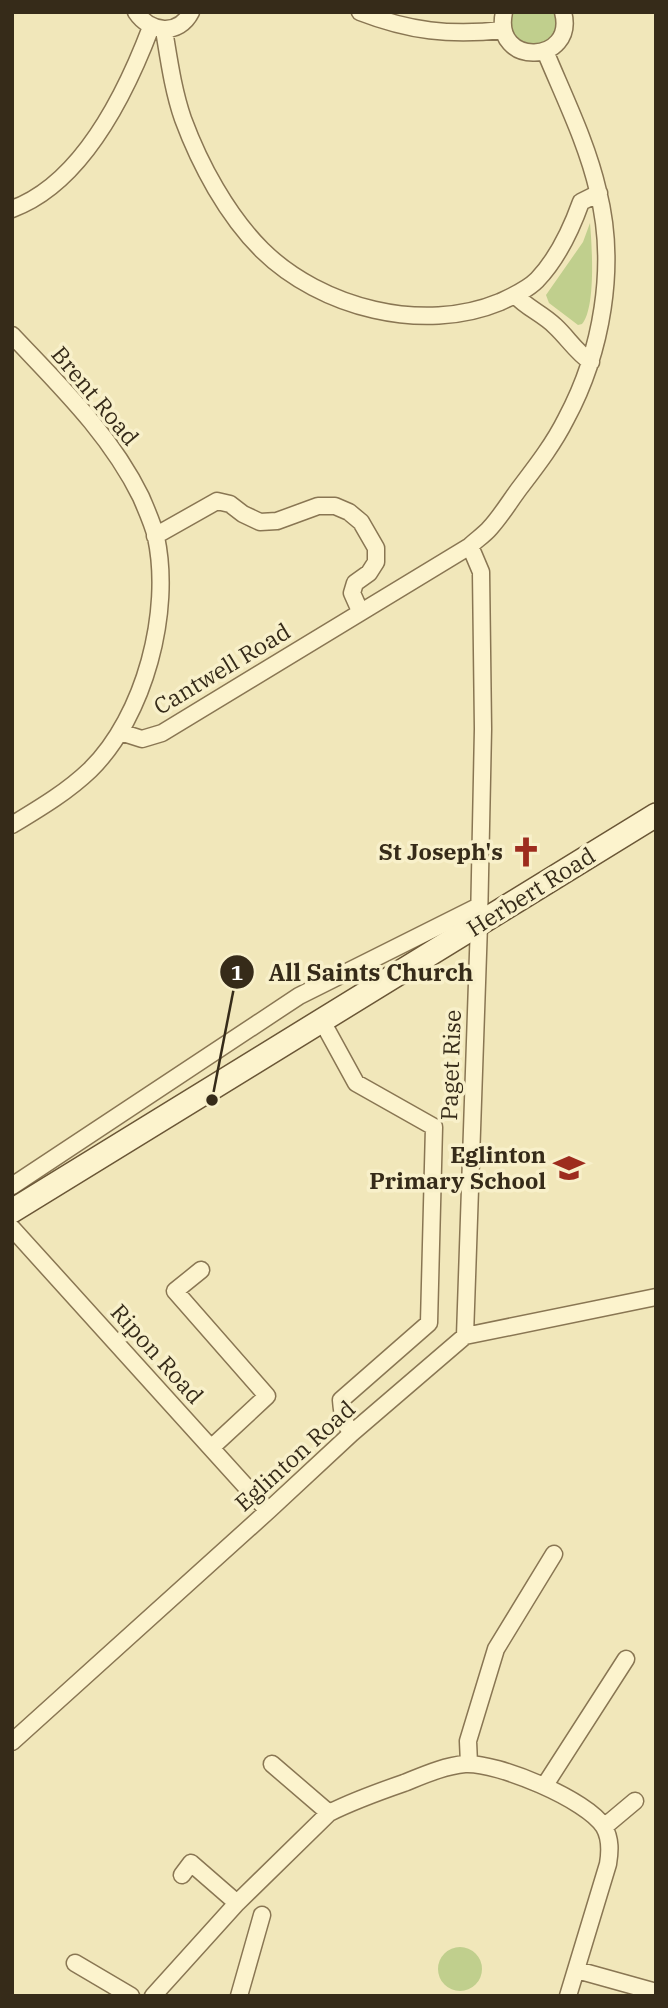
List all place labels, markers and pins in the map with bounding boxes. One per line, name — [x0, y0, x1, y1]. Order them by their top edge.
church icon: St Joseph's — [509, 835, 543, 869]
place label: St Joseph's — [379, 836, 503, 866]
callout: All Saints Church — [220, 950, 488, 995]
place label: Eglinton Primary School — [369, 1139, 546, 1195]
school or university icon: Eglinton Primary School — [552, 1151, 586, 1185]

